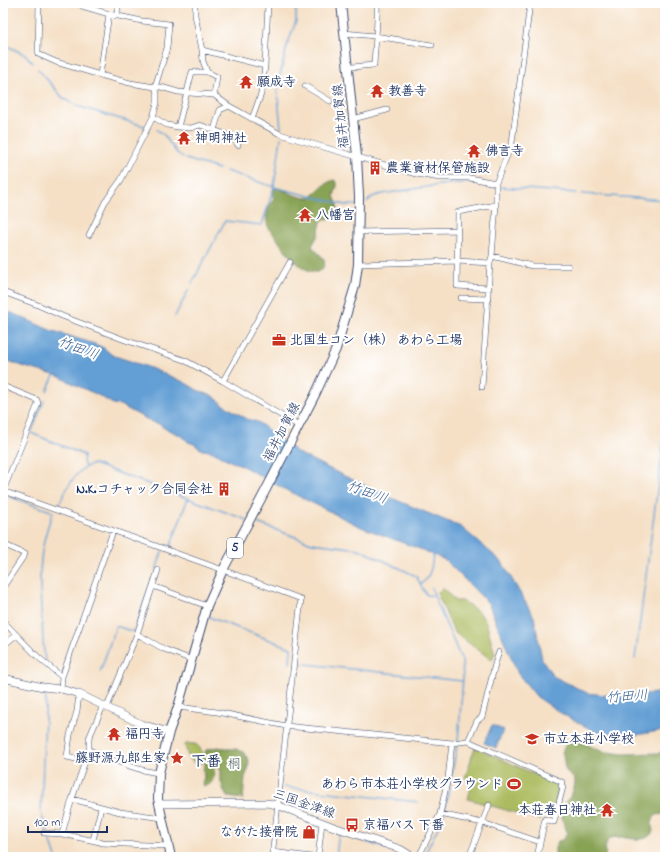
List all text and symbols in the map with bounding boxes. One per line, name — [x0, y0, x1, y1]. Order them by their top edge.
place label: 願成寺 — [257, 73, 296, 92]
temple icon: 願成寺 — [238, 74, 254, 90]
street label: 福井加賀線 — [328, 82, 354, 149]
place label: 教善寺 — [388, 82, 427, 101]
temple icon: 教善寺 — [369, 83, 385, 99]
place label: 神明神社 — [195, 129, 247, 148]
temple icon: 神明神社 — [176, 130, 192, 146]
place label: 佛言寺 — [485, 142, 524, 161]
temple icon: 佛言寺 — [466, 143, 482, 159]
place label: 農業資材保管施設 — [386, 159, 490, 178]
building icon: 農業資材保管施設 — [367, 160, 383, 176]
place label: 八幡宮 — [316, 206, 355, 225]
temple icon: 八幡宮 — [297, 207, 313, 223]
place label: 北国生コン（株） あわら工場 — [290, 331, 462, 350]
water label: 竹田川 — [55, 332, 101, 366]
office icon: 北国生コン（株） あわら工場 — [271, 332, 287, 348]
street label: 福井加賀線 — [259, 398, 306, 465]
water label: 竹田川 — [344, 476, 390, 510]
place label: N.K.コチャック合同会社 — [76, 480, 213, 499]
building icon: N.K.コチャック合同会社 — [216, 481, 232, 497]
road number: 5 — [227, 538, 243, 558]
water label: 竹田川 — [605, 685, 649, 709]
place label: 福円寺 — [125, 725, 164, 744]
temple icon: 福円寺 — [106, 726, 122, 742]
place label: 市立本荘小学校 — [543, 730, 634, 749]
school or university icon: 市立本荘小学校 — [524, 731, 540, 747]
place label: 藤野源九郎生家 — [75, 749, 166, 768]
place icon: 藤野源九郎生家 — [169, 750, 185, 766]
district label: 下番 — [191, 751, 221, 773]
park label: 桐 — [227, 755, 241, 774]
place label: あわら市本荘小学校グラウンド — [321, 775, 503, 794]
sports icon: あわら市本荘小学校グラウンド — [506, 776, 522, 792]
street label: 三国金津線 — [270, 784, 339, 824]
place label: 本荘春日神社 — [518, 801, 596, 820]
temple icon: 本荘春日神社 — [599, 802, 615, 818]
scale bar — [28, 808, 107, 834]
text: 100 m — [34, 814, 61, 832]
place label: 京福バス 下番 — [363, 816, 444, 835]
bus stop icon: 京福バス 下番 — [344, 817, 360, 833]
place label: ながた接骨院 — [220, 823, 298, 842]
shop icon: ながた接骨院 — [301, 824, 317, 840]

